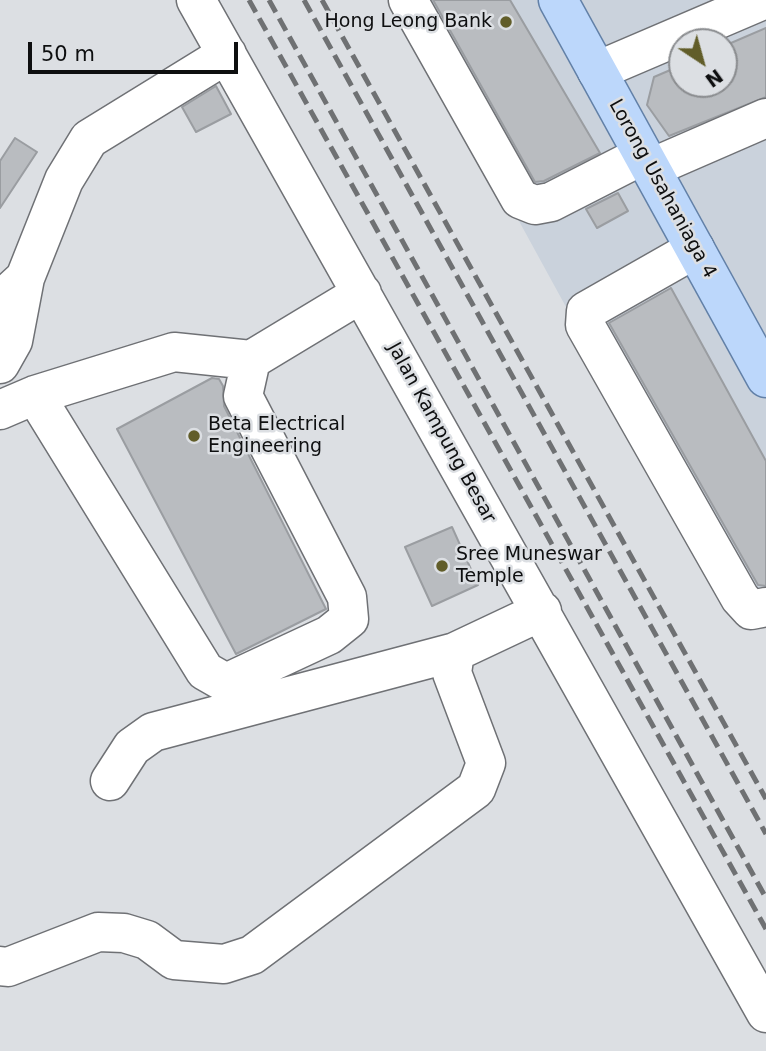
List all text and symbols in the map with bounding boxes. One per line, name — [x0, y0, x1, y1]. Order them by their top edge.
place label: Hong Leong Bank — [325, 11, 492, 33]
marker: Hong Leong Bank — [498, 14, 514, 30]
scale bar — [32, 28, 242, 72]
north arrow — [668, 28, 738, 98]
text: 50 m — [41, 42, 95, 66]
text: N — [701, 65, 727, 92]
street label: Lorong Usahaniaga 4 — [603, 96, 721, 282]
street label: Jalan Kampung Besar — [382, 339, 500, 527]
place label: Beta Electrical Engineering — [208, 414, 345, 458]
marker: Beta Electrical Engineering — [186, 428, 202, 444]
place label: Sree Muneswar Temple — [456, 544, 602, 588]
marker: Sree Muneswar Temple — [434, 558, 450, 574]

